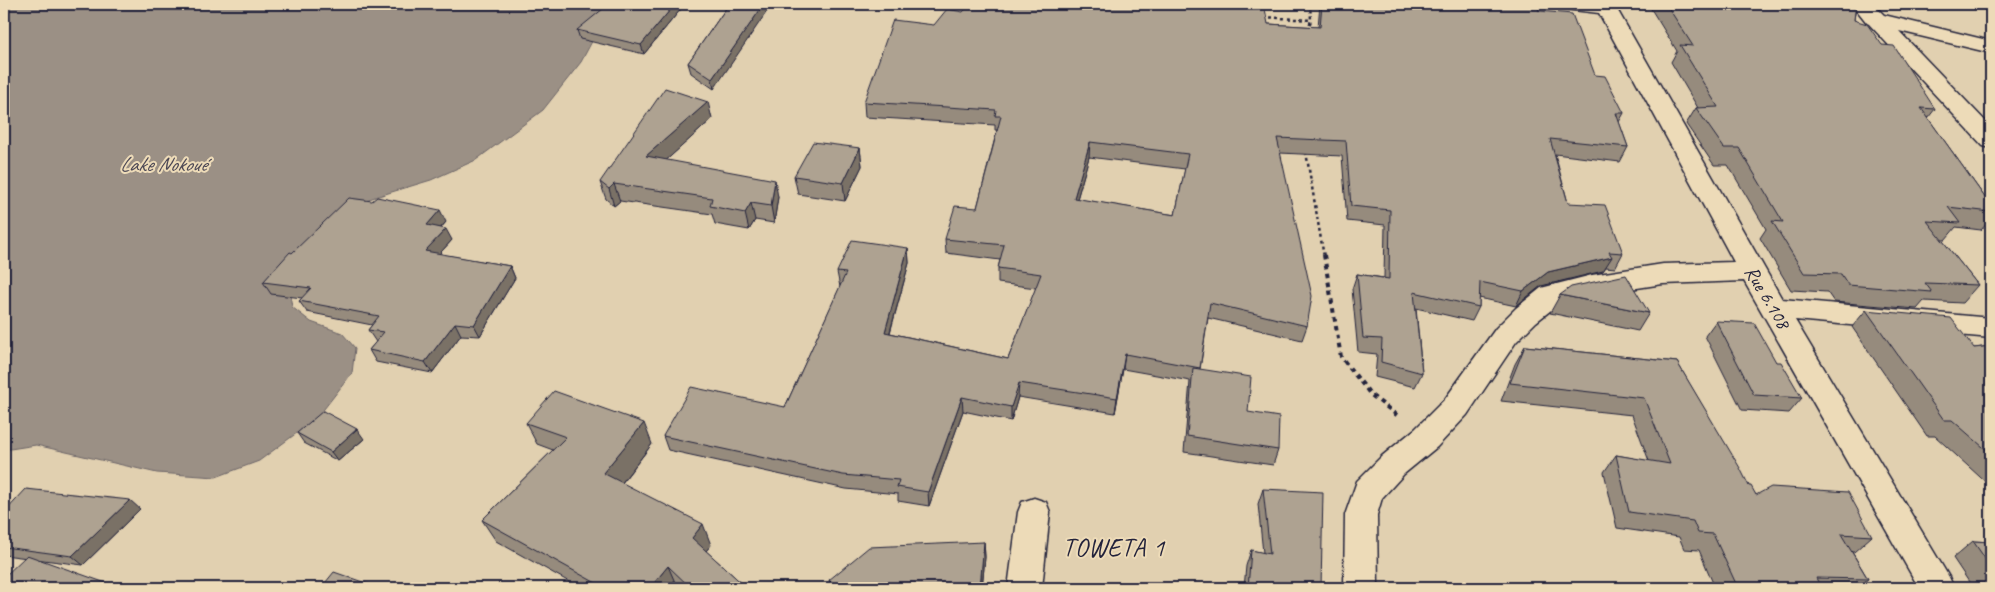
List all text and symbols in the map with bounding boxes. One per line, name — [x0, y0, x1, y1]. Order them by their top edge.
water label: Lake Nokoué — [120, 151, 213, 177]
street label: Rue 6.108 — [1739, 261, 1797, 335]
district label: TOWETA 1 — [1063, 532, 1166, 564]

